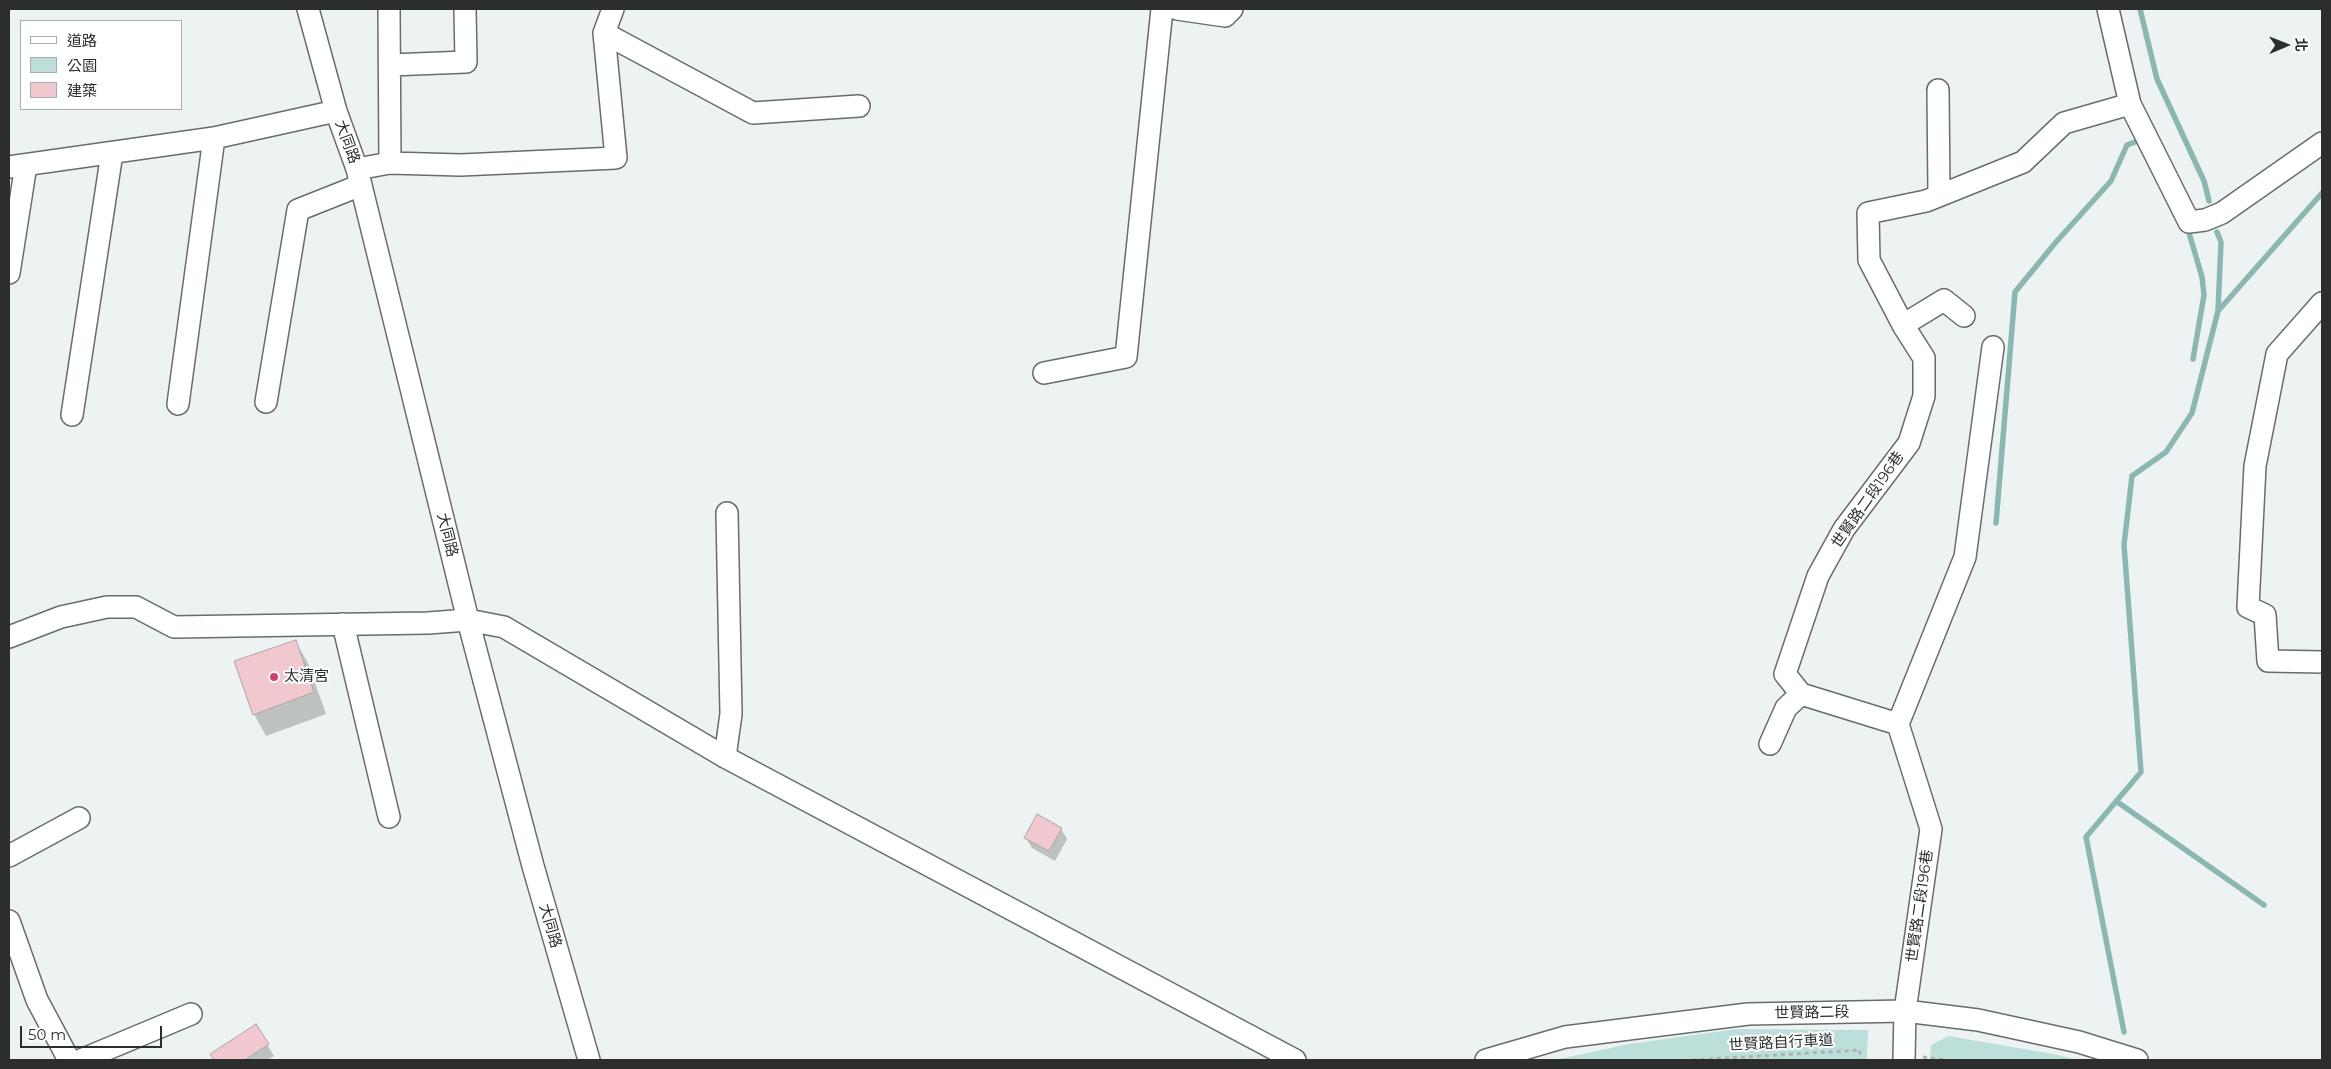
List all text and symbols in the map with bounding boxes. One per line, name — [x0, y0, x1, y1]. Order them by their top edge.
legend — [20, 20, 182, 110]
north arrow — [2261, 20, 2311, 70]
text: 道路 — [67, 31, 97, 50]
text: 北 — [2292, 38, 2310, 52]
text: 公園 — [67, 56, 97, 75]
text: 建築 — [67, 81, 97, 100]
street label: 大同路 — [331, 118, 363, 166]
street label: 世賢路二段196巷 — [1828, 448, 1908, 552]
street label: 大同路 — [433, 511, 461, 559]
place label: 太清宮 — [284, 668, 329, 686]
marker: 太清宮 — [268, 671, 280, 683]
street label: 世賢路二段196巷 — [1903, 848, 1937, 964]
street label: 大同路 — [535, 902, 565, 950]
street label: 世賢路二段 — [1774, 1003, 1850, 1023]
scale bar — [22, 1016, 165, 1048]
text: 50 m — [28, 1025, 66, 1044]
street label: 世賢路自行車道 — [1728, 1031, 1834, 1055]

